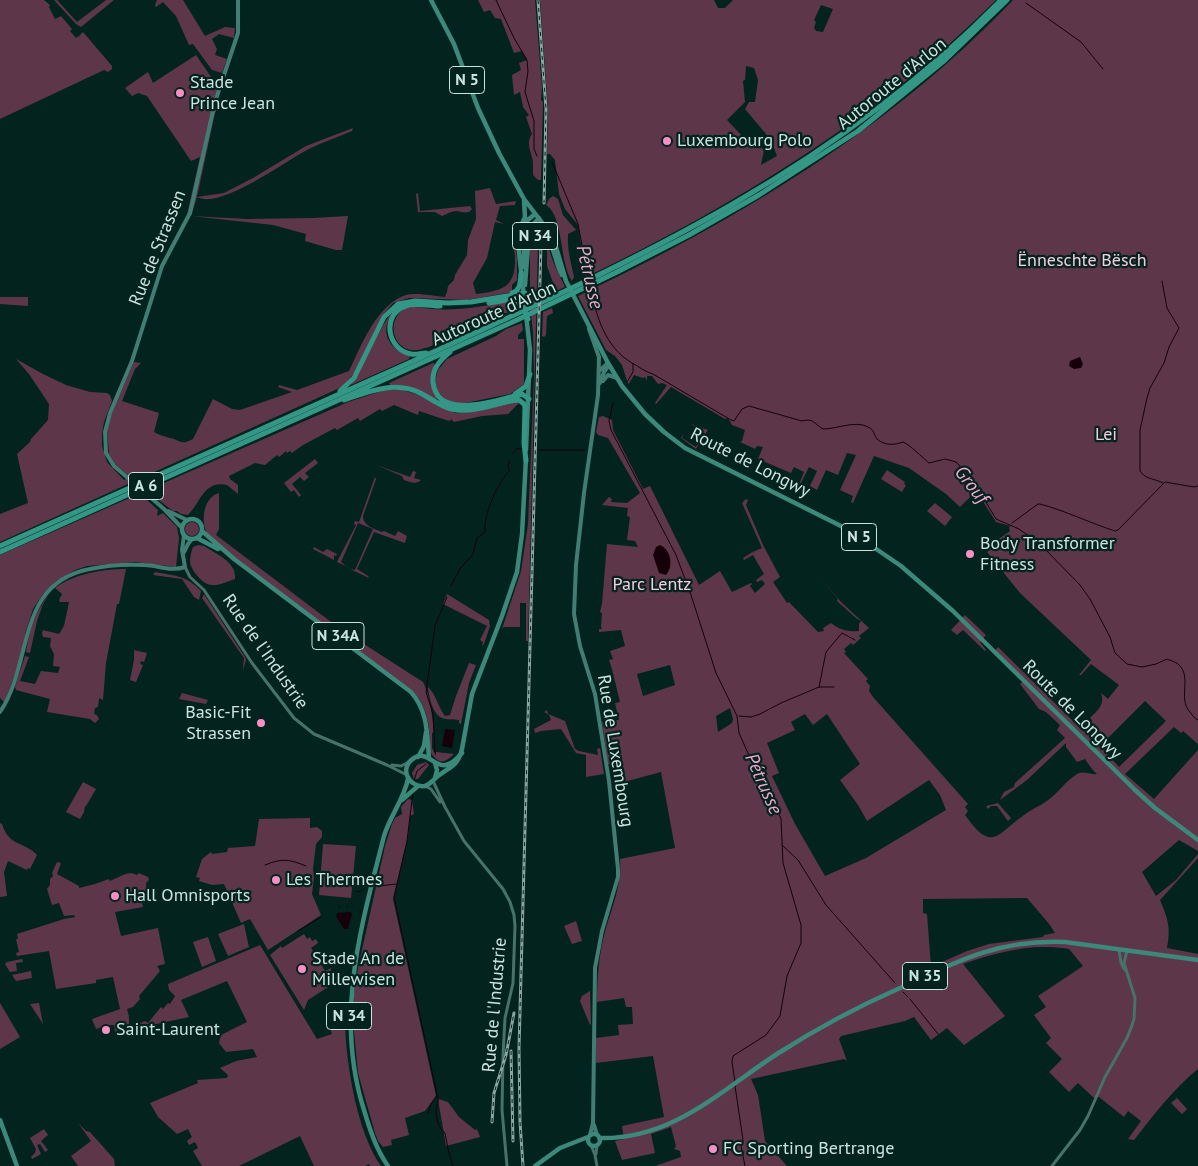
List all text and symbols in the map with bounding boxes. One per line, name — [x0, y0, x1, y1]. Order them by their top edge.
street label: Autoroute d'Arlon — [833, 33, 951, 135]
road number: N 5 — [450, 66, 484, 94]
place label: Stade Prince Jean — [190, 72, 275, 115]
marker: Stade Prince Jean — [174, 87, 186, 99]
place label: Luxembourg Polo — [677, 130, 812, 152]
marker: Luxembourg Polo — [661, 135, 673, 147]
street label: Rue de Strassen — [125, 187, 191, 309]
road number: N 34 — [512, 222, 558, 250]
water label: Pétrusse — [571, 243, 607, 311]
park label: Ënneschte Bësch — [1017, 250, 1147, 272]
street label: Autoroute d'Arlon — [428, 277, 560, 351]
street label: Route de Longwy — [686, 423, 814, 503]
park label: Lei — [1095, 424, 1117, 446]
water label: Grouf — [949, 462, 993, 508]
road number: A 6 — [128, 472, 164, 500]
road number: N 5 — [842, 524, 876, 550]
place label: Body Transformer Fitness — [980, 533, 1115, 576]
marker: Body Transformer Fitness — [964, 548, 976, 560]
park label: Parc Lentz — [613, 574, 691, 596]
street label: Rue de l'Industrie — [217, 590, 313, 714]
road number: N 34A — [312, 622, 364, 650]
street label: Route de Longwy — [1018, 656, 1126, 764]
street label: Rue de Luxembourg — [592, 673, 638, 829]
place label: Basic-Fit Strassen — [185, 702, 251, 744]
marker: Basic-Fit Strassen — [255, 717, 267, 729]
water label: Pétrusse — [739, 750, 787, 818]
place label: Les Thermes — [286, 869, 382, 891]
marker: Les Thermes — [270, 874, 282, 886]
place label: Hall Omnisports — [125, 885, 250, 907]
marker: Hall Omnisports — [109, 890, 121, 902]
street label: Rue de l'Industrie — [478, 937, 512, 1073]
place label: Stade An de Millewisen — [312, 948, 404, 991]
road number: N 35 — [902, 962, 948, 989]
marker: Stade An de Millewisen — [296, 963, 308, 975]
road number: N 34 — [326, 1002, 372, 1030]
place label: Saint-Laurent — [116, 1019, 220, 1041]
marker: Saint-Laurent — [100, 1024, 112, 1036]
place label: FC Sporting Bertrange — [723, 1138, 894, 1160]
marker: FC Sporting Bertrange — [707, 1143, 719, 1155]

